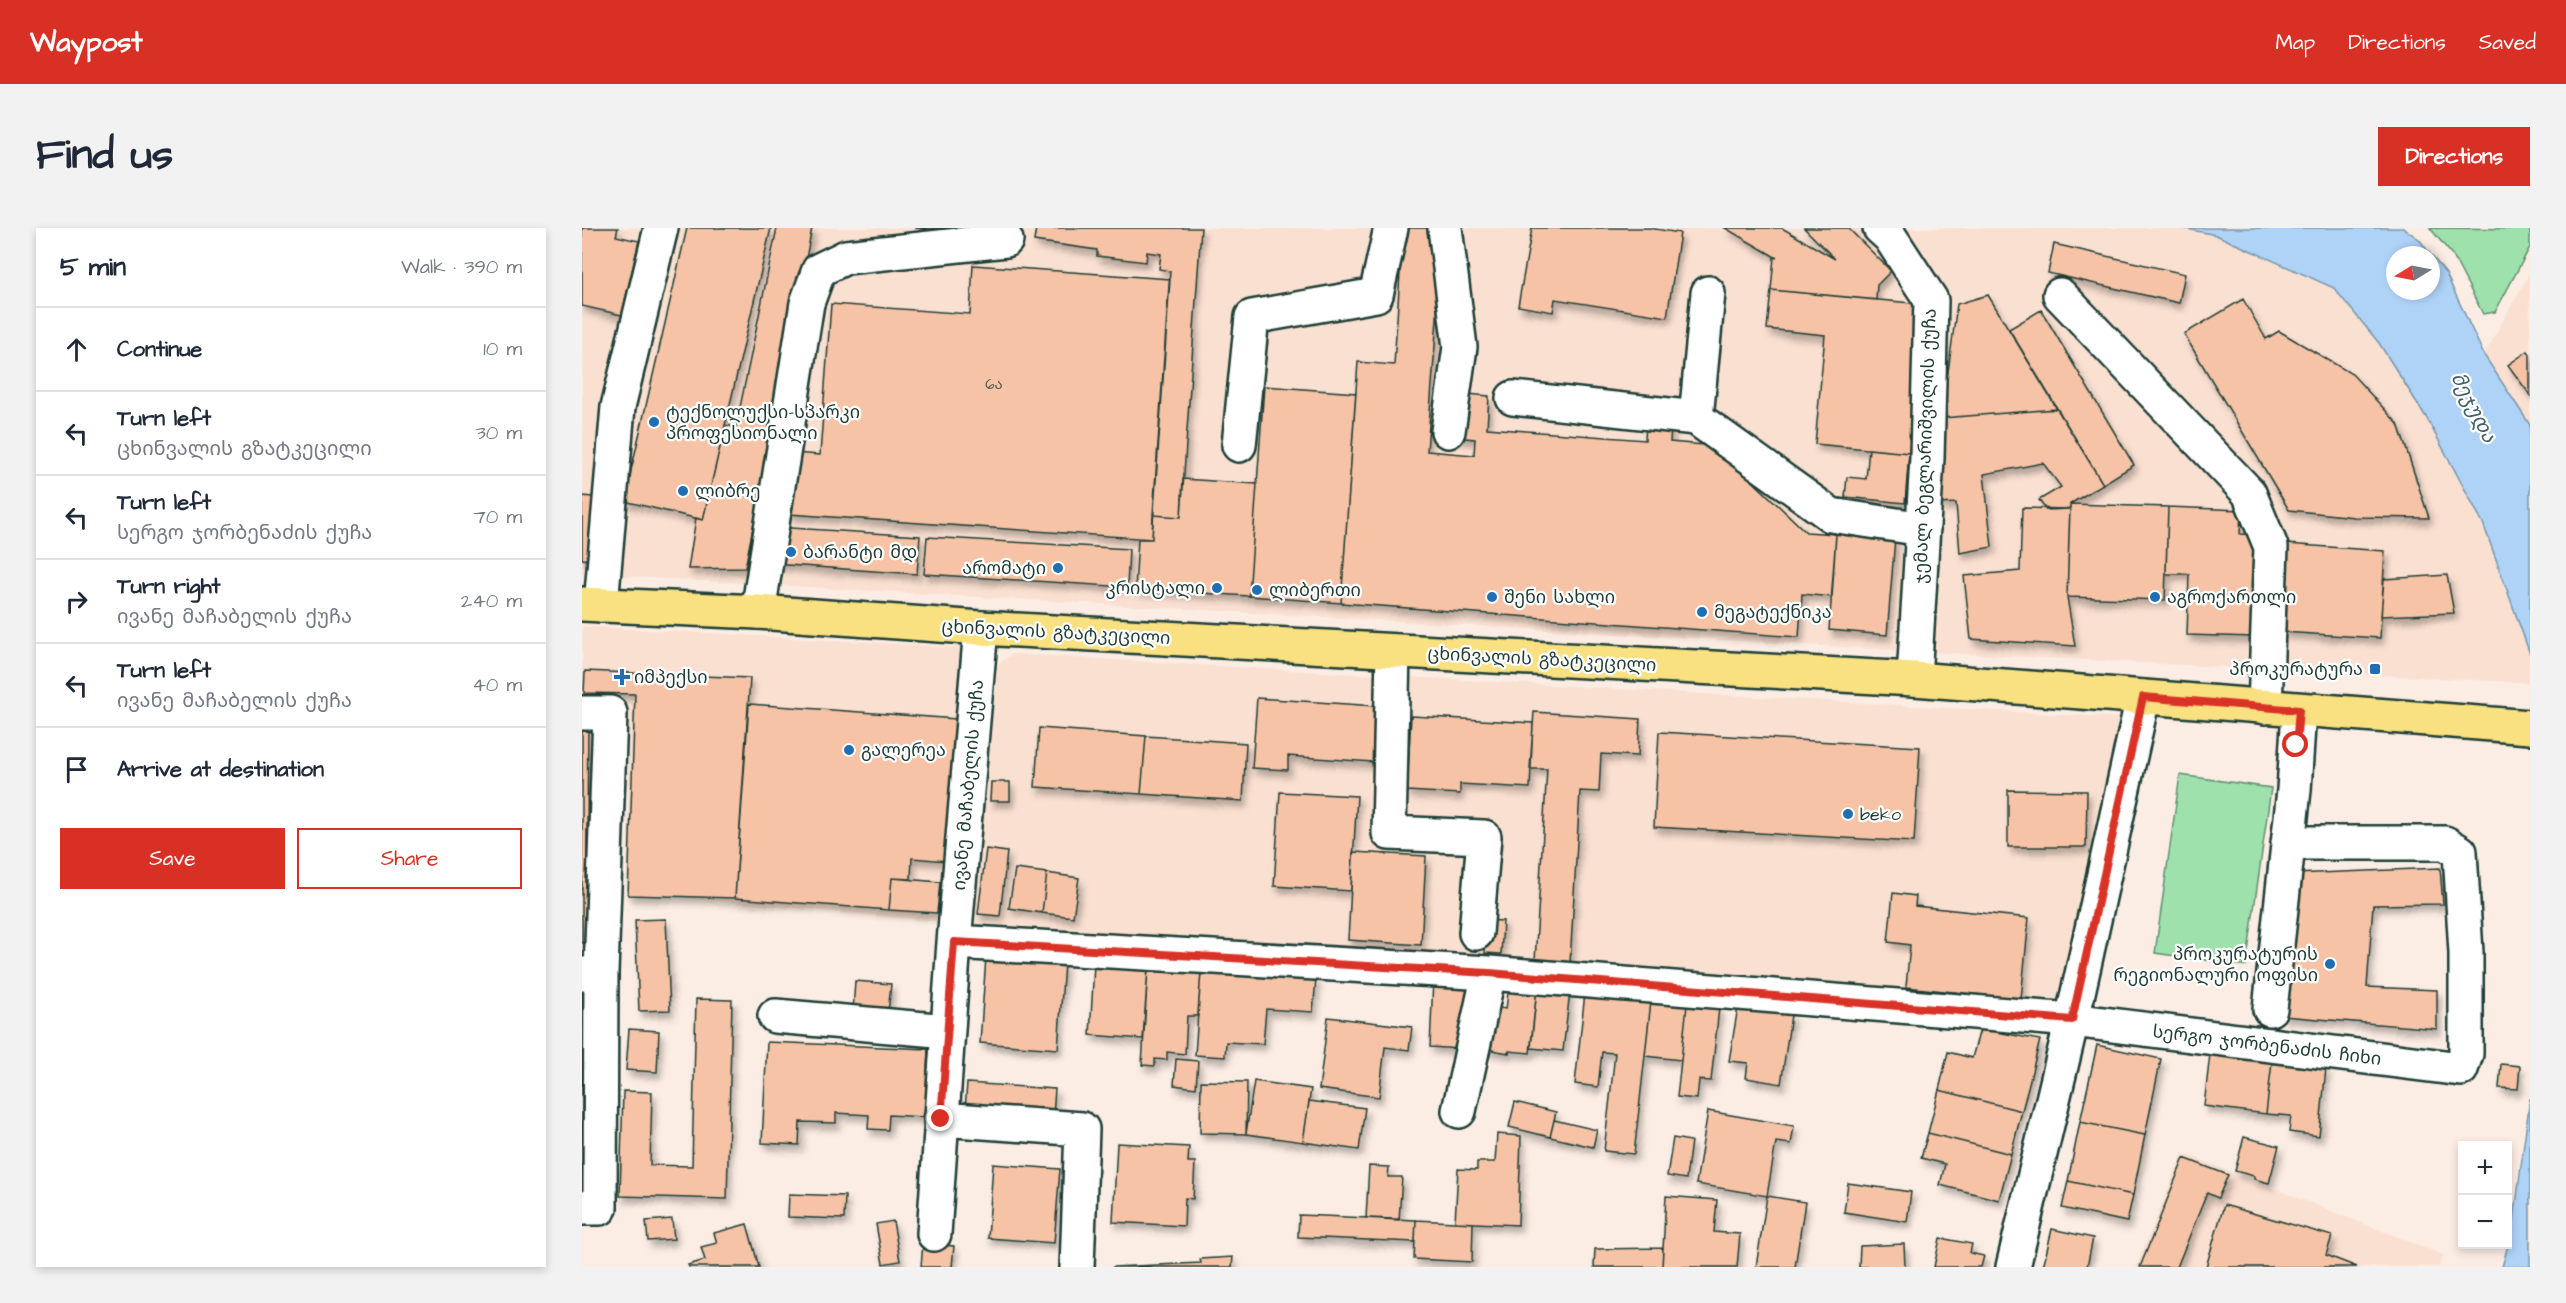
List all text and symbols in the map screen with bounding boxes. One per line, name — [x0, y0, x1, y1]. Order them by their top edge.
text: Waypost — [30, 23, 143, 62]
text: Map — [2275, 28, 2315, 57]
text: Directions — [2348, 28, 2446, 57]
text: Saved — [2479, 28, 2536, 57]
text: Find us — [36, 127, 173, 185]
button: Directions — [2378, 127, 2530, 186]
north arrow — [2386, 246, 2440, 300]
text: 5 min — [60, 249, 126, 285]
text: Walk · 390 m — [401, 253, 522, 281]
street label: ჯემალ ბეგლარიშვილის ქუჩა — [1908, 308, 1943, 584]
icon: ahead — [60, 333, 93, 366]
text: Continue — [117, 334, 202, 365]
text: 10 m — [483, 335, 522, 363]
water label: მეჯუდა — [2444, 367, 2503, 448]
house number: 6ა — [985, 374, 1003, 395]
place label: ტექნოლუქსი-სპარკი პროფესიონალი — [666, 400, 860, 446]
text: Turn left — [117, 403, 211, 434]
marker: ტექნოლუქსი-სპარკი პროფესიონალი — [647, 415, 661, 429]
icon: left — [60, 417, 93, 450]
text: 30 m — [476, 419, 522, 447]
text: ცხინვალის გზატკეცილი — [117, 435, 372, 463]
place label: ლიბრე — [695, 479, 761, 504]
marker: ლიბრე — [676, 484, 690, 498]
text: Turn left — [117, 487, 211, 518]
icon: left — [60, 501, 93, 534]
text: 70 m — [474, 503, 522, 531]
text: სერგო ჯორბენაძის ქუჩა — [117, 519, 372, 547]
place label: ბარანტი მდ — [803, 540, 917, 565]
marker: ბარანტი მდ — [784, 545, 798, 559]
place label: არომატი — [962, 556, 1046, 581]
marker: არომატი — [1051, 561, 1065, 575]
text: Turn right — [117, 571, 220, 602]
place label: კრისტალი — [1106, 576, 1205, 601]
place label: ლიბერთი — [1269, 578, 1361, 603]
marker: კრისტალი — [1210, 581, 1224, 595]
marker: ლიბერთი — [1250, 583, 1264, 597]
icon: right — [60, 585, 93, 618]
place label: შენი სახლი — [1504, 585, 1615, 610]
place label: აგროქართლი — [2167, 585, 2296, 610]
text: 240 m — [461, 587, 522, 615]
marker: შენი სახლი — [1485, 590, 1499, 604]
marker: აგროქართლი — [2148, 590, 2162, 604]
place label: მეგატექნიკა — [1714, 600, 1832, 625]
text: ივანე მაჩაბელის ქუჩა — [117, 603, 352, 631]
marker: მეგატექნიკა — [1695, 605, 1709, 619]
street label: ცხინვალის გზატკეცილი — [941, 614, 1171, 651]
street label: ცხინვალის გზატკეცილი — [1427, 641, 1657, 678]
text: Turn left — [117, 655, 211, 686]
place label: პროკურატურა — [2229, 657, 2363, 682]
marker: პროკურატურა — [2368, 662, 2382, 676]
place label: იმპექსი — [634, 665, 708, 690]
icon: left — [60, 669, 93, 702]
marker: იმპექსი — [615, 670, 629, 684]
text: 40 m — [472, 671, 522, 699]
street label: ივანე მაჩაბელის ქუჩა — [947, 679, 990, 891]
text: ივანე მაჩაბელის ქუჩა — [117, 687, 352, 715]
route start — [2282, 731, 2308, 757]
place label: გალერეა — [861, 738, 946, 763]
marker: გალერეა — [842, 743, 856, 757]
icon: arrive — [60, 753, 93, 786]
text: Arrive at destination — [117, 754, 324, 785]
place label: beko — [1860, 802, 1901, 827]
marker: beko — [1841, 807, 1855, 821]
button: Save — [60, 828, 285, 889]
button: Share — [297, 828, 522, 889]
place label: პროკურატურის რეგიონალური ოფისი — [2113, 942, 2318, 988]
marker: პროკურატურის რეგიონალური ოფისი — [2323, 957, 2337, 971]
street label: სერგო ჯორბენაძის ჩიხი — [2151, 1019, 2383, 1072]
route end — [927, 1105, 953, 1131]
map controls — [2458, 1141, 2512, 1249]
button: + — [2458, 1141, 2512, 1195]
button: − — [2458, 1195, 2512, 1249]

